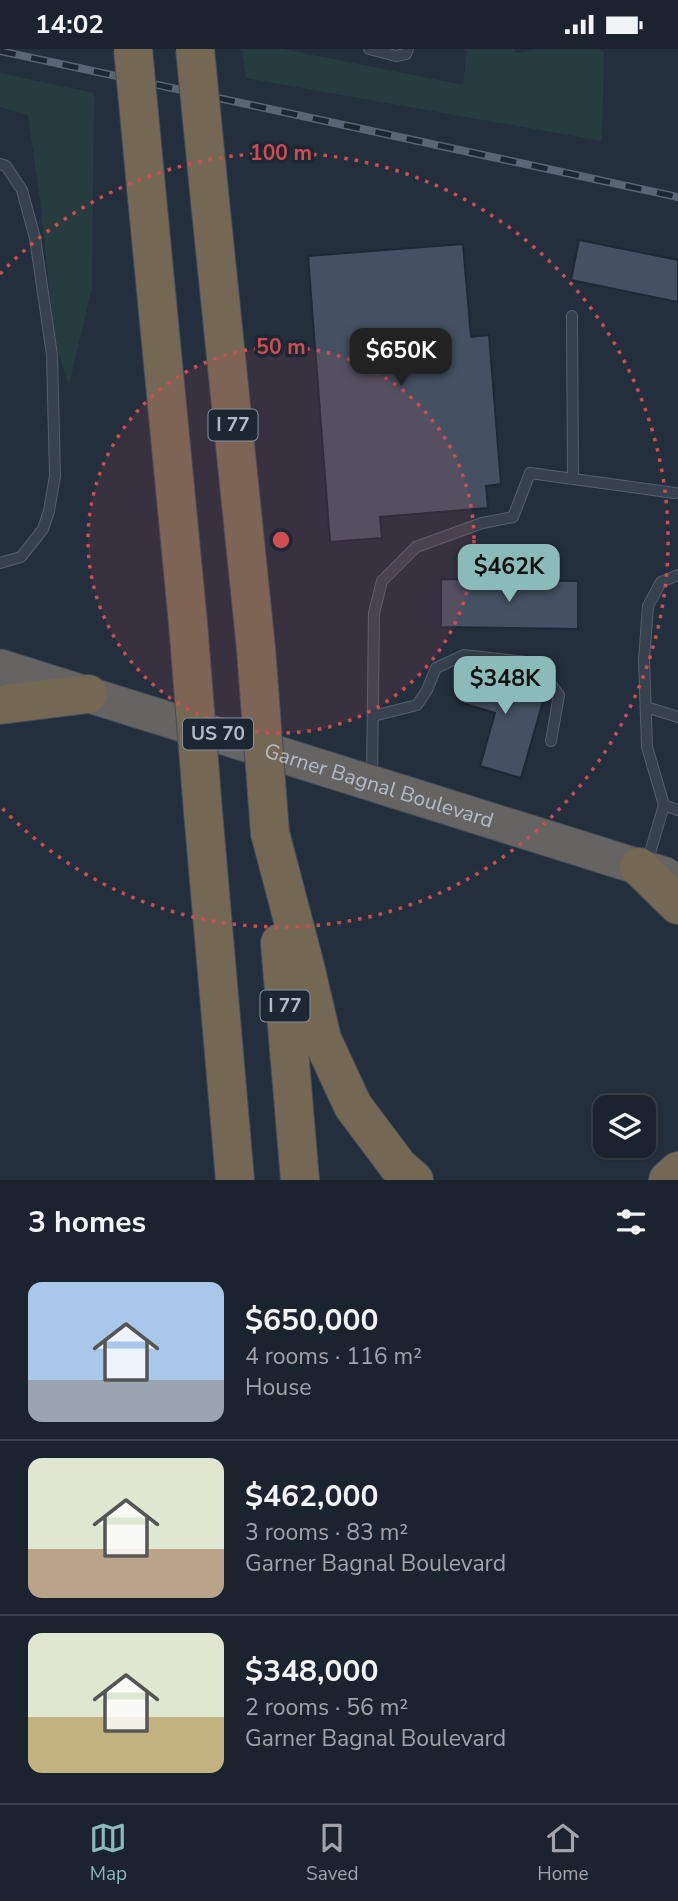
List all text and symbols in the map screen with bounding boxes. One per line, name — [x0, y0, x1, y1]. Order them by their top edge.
text: 14:02 — [35, 7, 104, 42]
text: 100 m — [250, 139, 312, 167]
pin: $650K — [352, 329, 450, 388]
text: 50 m — [256, 333, 306, 361]
text: $650K — [366, 335, 436, 366]
road number: I 77 — [208, 409, 258, 441]
centre of rings — [269, 528, 293, 552]
pin: $462K — [460, 545, 558, 604]
text: $462K — [474, 551, 544, 582]
pin: $348K — [456, 657, 554, 716]
text: $348K — [470, 663, 540, 694]
road number: US 70 — [183, 719, 253, 749]
street label: Garner Bagnal Boulevard — [261, 737, 497, 834]
road number: I 77 — [260, 991, 310, 1022]
map controls — [593, 1095, 656, 1158]
button: layers — [593, 1095, 656, 1158]
text: 3 homes — [28, 1202, 146, 1243]
icon: filters — [612, 1203, 650, 1241]
text: $650,000 — [245, 1300, 378, 1341]
icon: home — [84, 1310, 168, 1394]
text: 4 rooms · 116 m² — [245, 1341, 422, 1372]
text: House — [245, 1372, 312, 1403]
text: $462,000 — [245, 1476, 378, 1517]
icon: home — [84, 1486, 168, 1570]
text: 3 rooms · 83 m² — [245, 1517, 408, 1548]
text: Garner Bagnal Boulevard — [245, 1548, 506, 1579]
text: $348,000 — [245, 1651, 378, 1692]
icon: home — [84, 1661, 168, 1745]
text: 2 rooms · 56 m² — [245, 1692, 408, 1723]
text: Garner Bagnal Boulevard — [245, 1723, 506, 1754]
tab: Map — [89, 1819, 127, 1887]
tab: Saved — [306, 1819, 359, 1887]
tab: Home — [537, 1819, 589, 1887]

